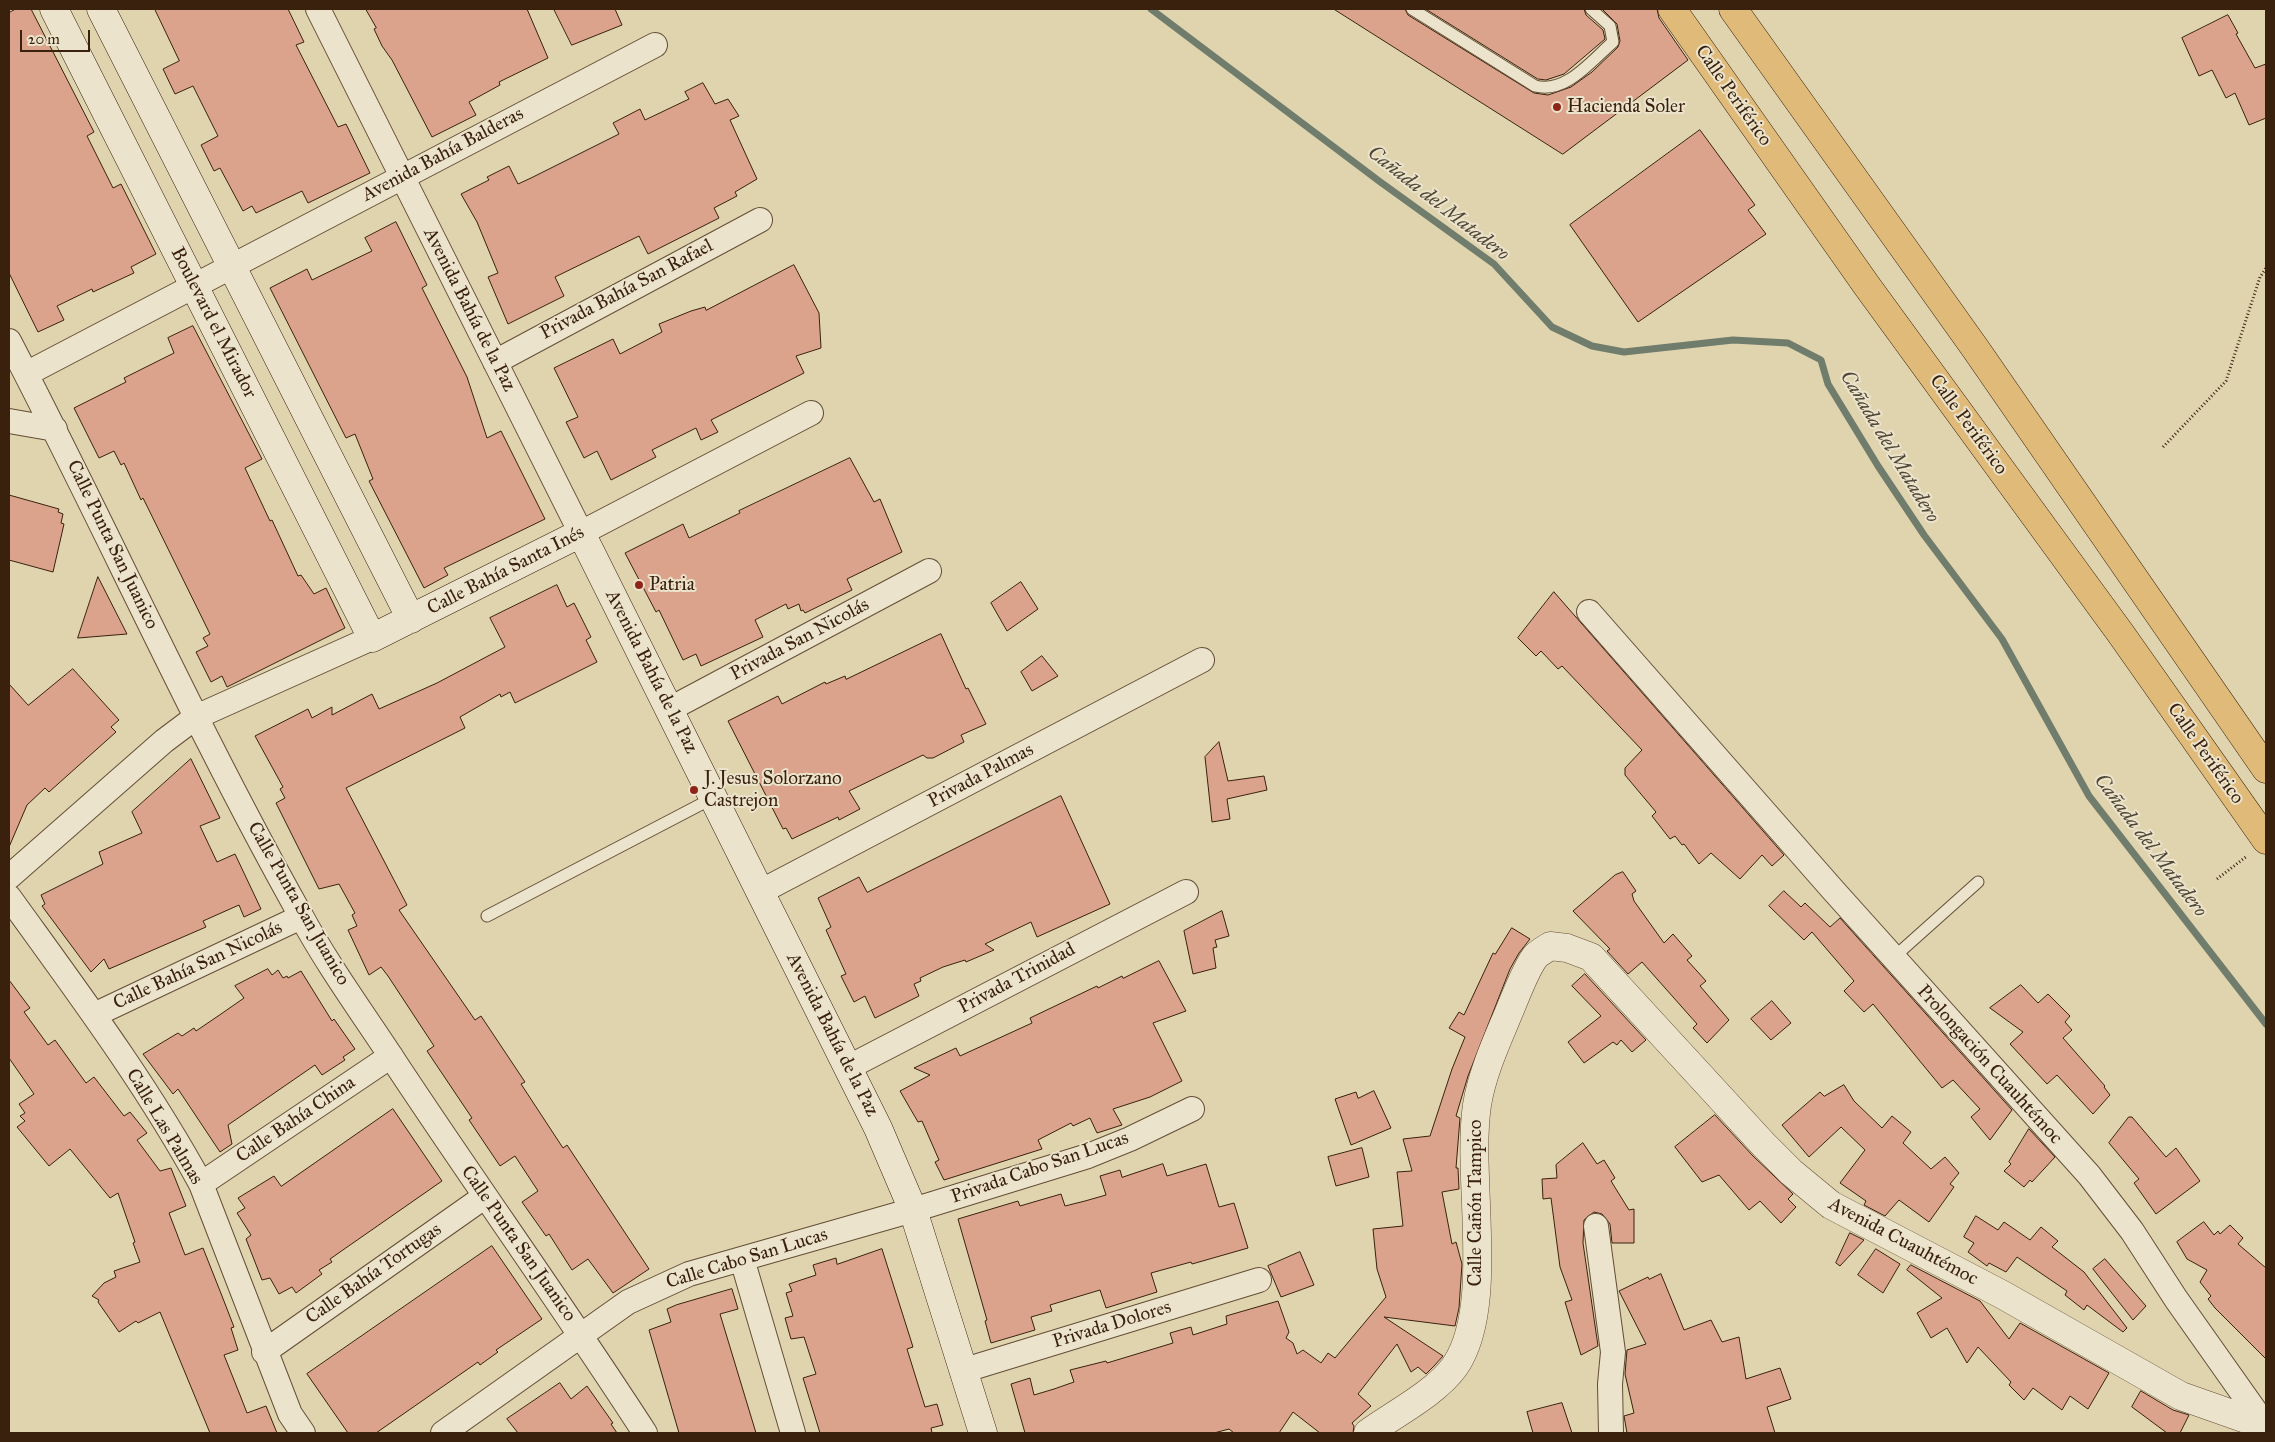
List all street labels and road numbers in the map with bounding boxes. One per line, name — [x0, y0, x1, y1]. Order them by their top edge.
street label: Calle Periférico — [1690, 41, 1776, 151]
street label: Avenida Bahía Balderas — [358, 103, 528, 207]
street label: Avenida Bahía de la Paz — [418, 224, 520, 396]
street label: Privada Bahía San Rafael — [537, 235, 717, 345]
street label: Boulevard el Mirador — [165, 244, 261, 402]
street label: Calle Periférico — [1924, 371, 2012, 479]
street label: Calle Punta San Juanico — [61, 457, 163, 633]
street label: Calle Bahía Santa Inés — [424, 522, 588, 620]
street label: Avenida Bahía de la Paz — [600, 586, 702, 758]
street label: Privada San Nicolás — [727, 594, 873, 686]
street label: Calle Periférico — [2162, 699, 2248, 809]
street label: Privada Palmas — [924, 739, 1038, 813]
street label: Calle Punta San Juanico — [242, 818, 354, 990]
street label: Calle Bahía San Nicolás — [110, 917, 286, 1015]
street label: Privada Trinidad — [955, 939, 1079, 1019]
street label: Avenida Bahía de la Paz — [781, 949, 883, 1121]
street label: Prolongación Cuauhtémoc — [1911, 981, 2067, 1149]
street label: Calle Las Palmas — [121, 1065, 207, 1189]
street label: Calle Bahía China — [232, 1072, 360, 1168]
street label: Calle Cañón Tampico — [1465, 1120, 1487, 1286]
street label: Privada Cabo San Lucas — [948, 1127, 1132, 1209]
street label: Calle Punta San Juanico — [456, 1162, 580, 1326]
street label: Avenida Cuauhtémoc — [1824, 1193, 1982, 1291]
street label: Calle Bahía Tortugas — [302, 1219, 446, 1329]
street label: Calle Cabo San Lucas — [663, 1224, 831, 1294]
street label: Privada Dolores — [1050, 1296, 1174, 1354]

